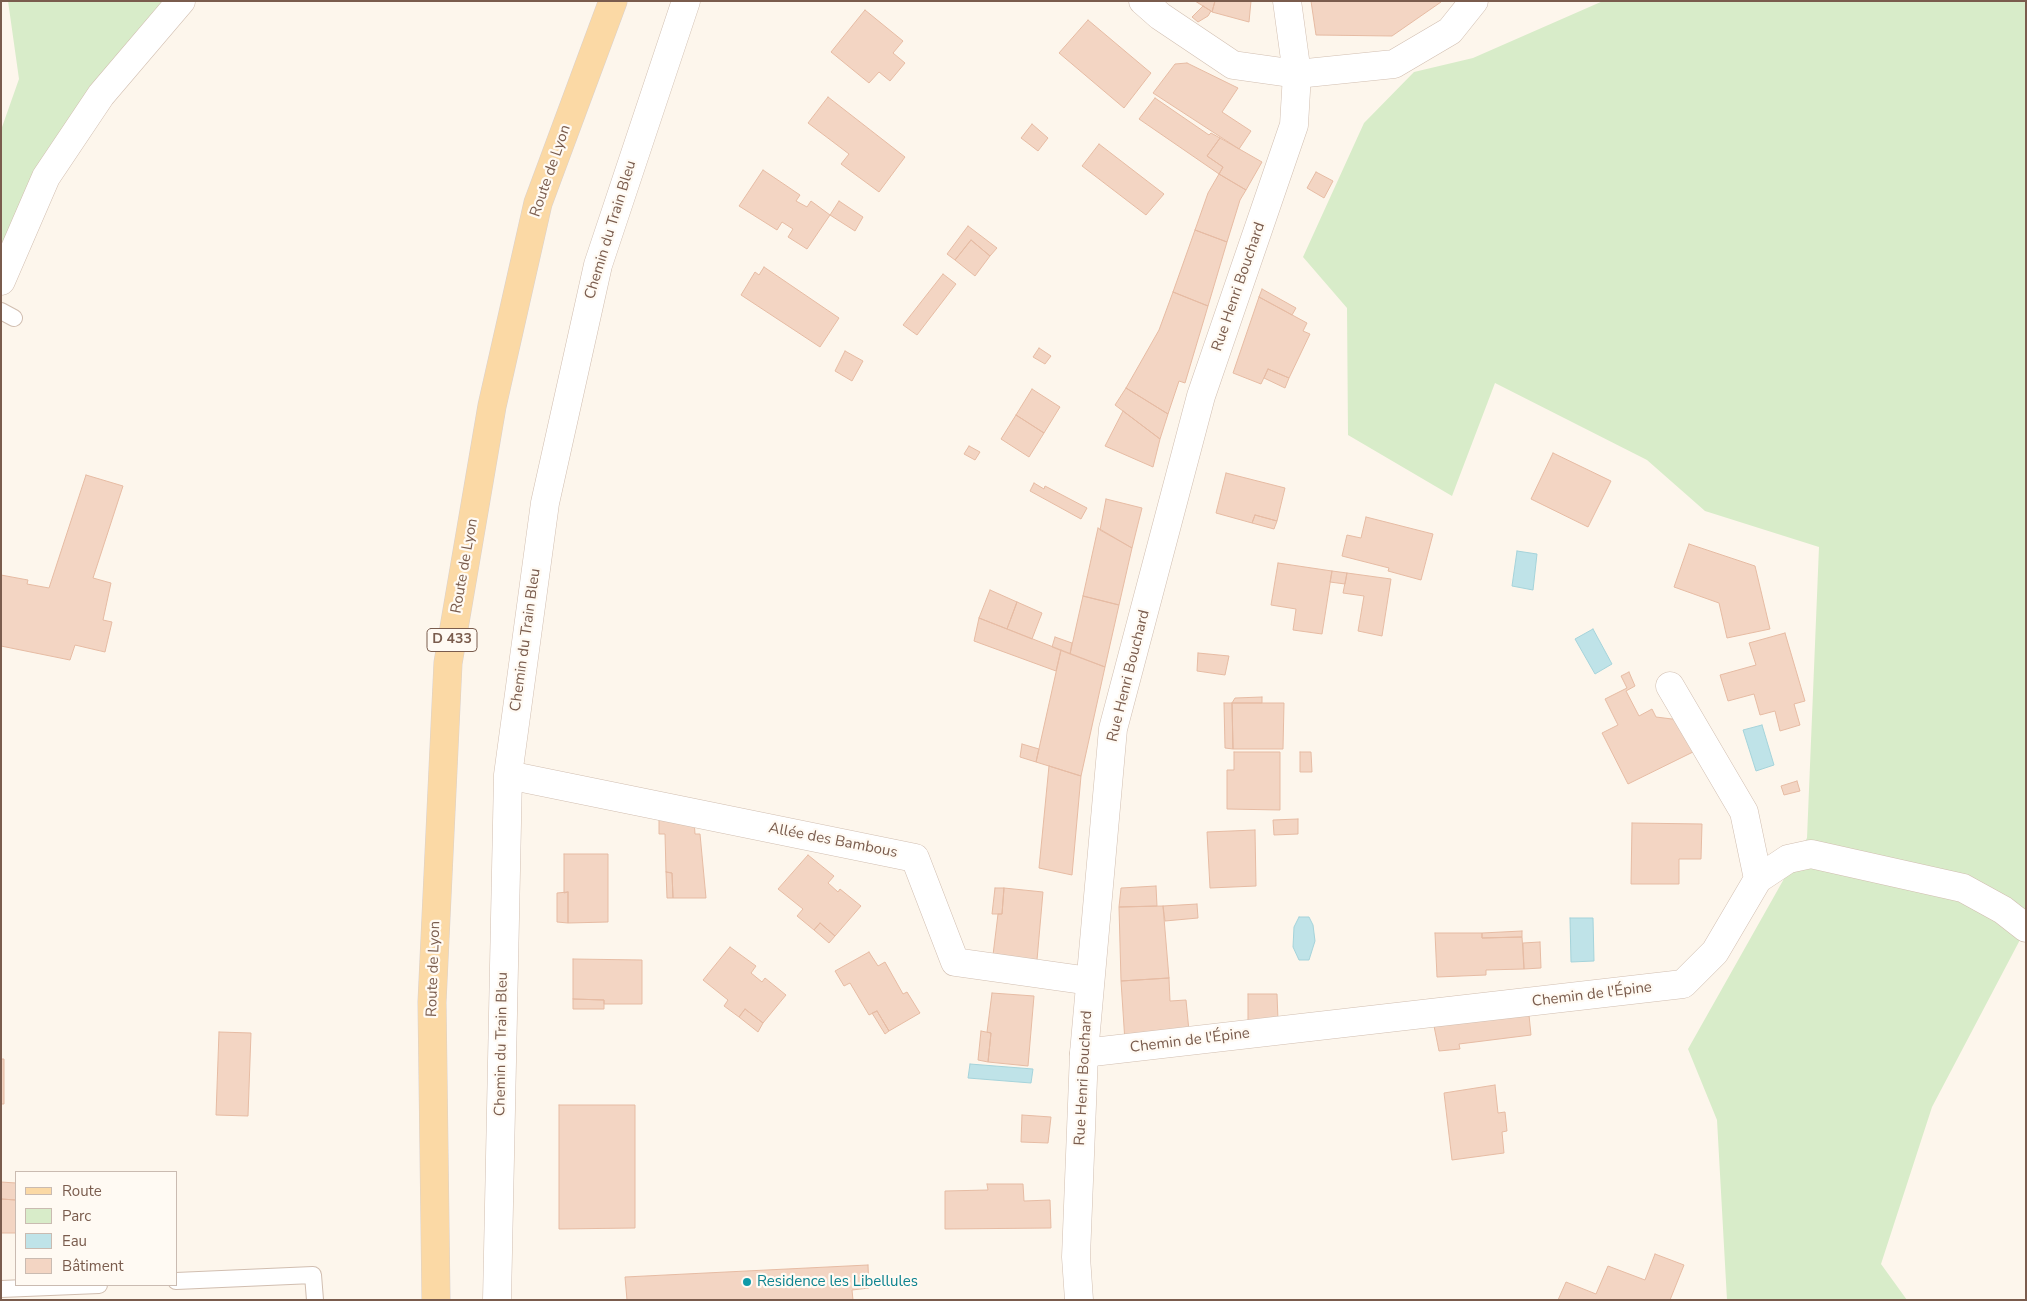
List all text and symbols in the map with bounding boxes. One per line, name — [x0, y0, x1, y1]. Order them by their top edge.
street label: Route de Lyon — [527, 123, 575, 219]
street label: Chemin du Train Bleu — [581, 158, 641, 302]
street label: Rue Henri Bouchard — [1208, 220, 1270, 354]
street label: Route de Lyon — [448, 517, 482, 615]
street label: Chemin du Train Bleu — [507, 567, 545, 713]
street label: Rue Henri Bouchard — [1104, 608, 1154, 744]
road number: D 433 — [427, 628, 477, 652]
street label: Allée des Bambous — [767, 820, 899, 862]
street label: Route de Lyon — [423, 921, 445, 1017]
street label: Chemin du Train Bleu — [492, 972, 512, 1116]
street label: Chemin de l'Épine — [1531, 979, 1653, 1011]
street label: Rue Henri Bouchard — [1071, 1010, 1097, 1146]
street label: Chemin de l'Épine — [1129, 1025, 1251, 1057]
legend — [15, 1171, 178, 1286]
text: Route — [62, 1181, 102, 1201]
text: Parc — [62, 1206, 91, 1226]
text: Eau — [62, 1231, 87, 1251]
text: Bâtiment — [62, 1256, 123, 1276]
place label: Residence les Libellules — [757, 1273, 918, 1291]
marker: Residence les Libellules — [741, 1276, 753, 1288]

